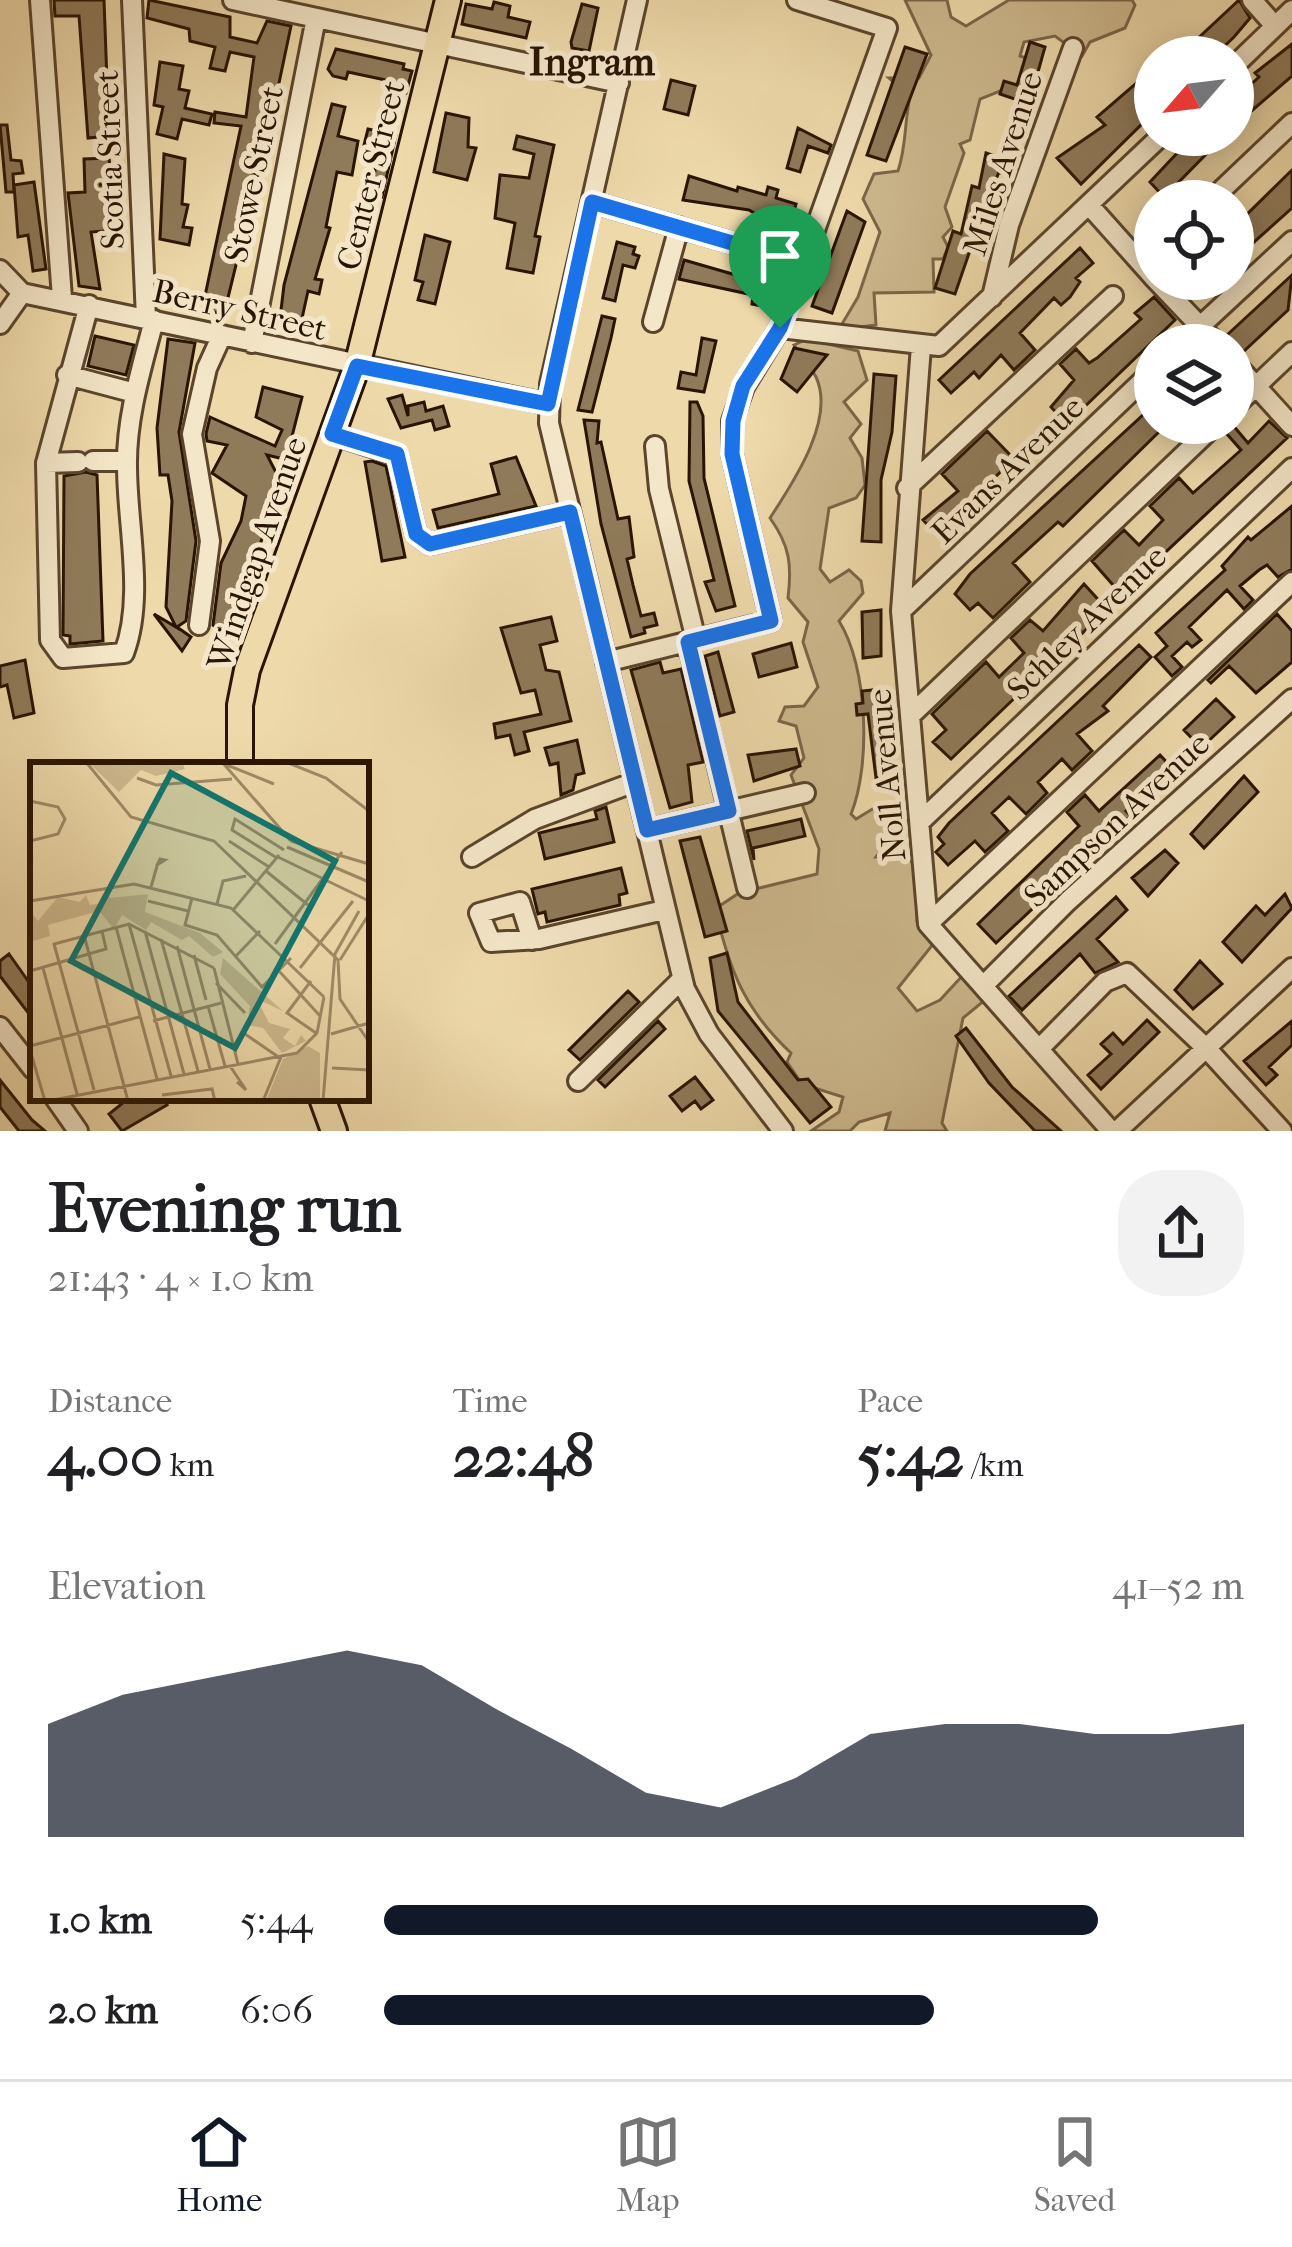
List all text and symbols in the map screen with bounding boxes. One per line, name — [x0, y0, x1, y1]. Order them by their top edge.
north arrow — [1134, 36, 1254, 156]
map controls — [1134, 36, 1254, 444]
district label: Ingram — [529, 39, 656, 85]
street label: Miles Avenue — [955, 67, 1051, 260]
street label: Scotia Street — [88, 70, 133, 250]
street label: Center Street — [329, 76, 414, 274]
street label: Stowe Street — [217, 82, 292, 266]
button: locate — [1134, 180, 1254, 300]
pin — [729, 205, 831, 328]
icon: arrive — [747, 223, 813, 289]
street label: Berry Street — [149, 271, 331, 349]
button: layers — [1134, 324, 1254, 444]
street label: Evans Avenue — [924, 388, 1092, 552]
street label: Windgap Avenue — [199, 432, 315, 676]
street label: Schley Avenue — [999, 538, 1175, 709]
street label: Noll Avenue — [861, 687, 914, 863]
street label: Sampson Avenue — [1016, 724, 1218, 916]
inset map — [30, 762, 369, 1101]
button: share — [1118, 1170, 1244, 1296]
text: Evening run — [48, 1171, 401, 1248]
text: 21:43 · 4 × 1.0 km — [48, 1255, 314, 1301]
text: Distance — [48, 1382, 172, 1421]
text: Time — [453, 1382, 528, 1421]
text: Pace — [857, 1382, 923, 1421]
text: 4.00 — [48, 1421, 163, 1492]
text: 22:48 — [453, 1421, 594, 1492]
text: 5:42 — [857, 1421, 964, 1492]
text: km — [163, 1446, 214, 1485]
text: /km — [964, 1446, 1024, 1485]
text: Elevation — [48, 1563, 206, 1609]
text: 41–52 m — [1112, 1563, 1244, 1609]
text: 1.0 km — [48, 1897, 152, 1943]
text: 5:44 — [240, 1897, 313, 1943]
text: 2.0 km — [48, 1987, 158, 2033]
text: 6:06 — [240, 1987, 313, 2033]
tab: Home — [176, 2109, 262, 2220]
tab: Map — [615, 2109, 681, 2220]
tab: Saved — [1034, 2109, 1116, 2220]

